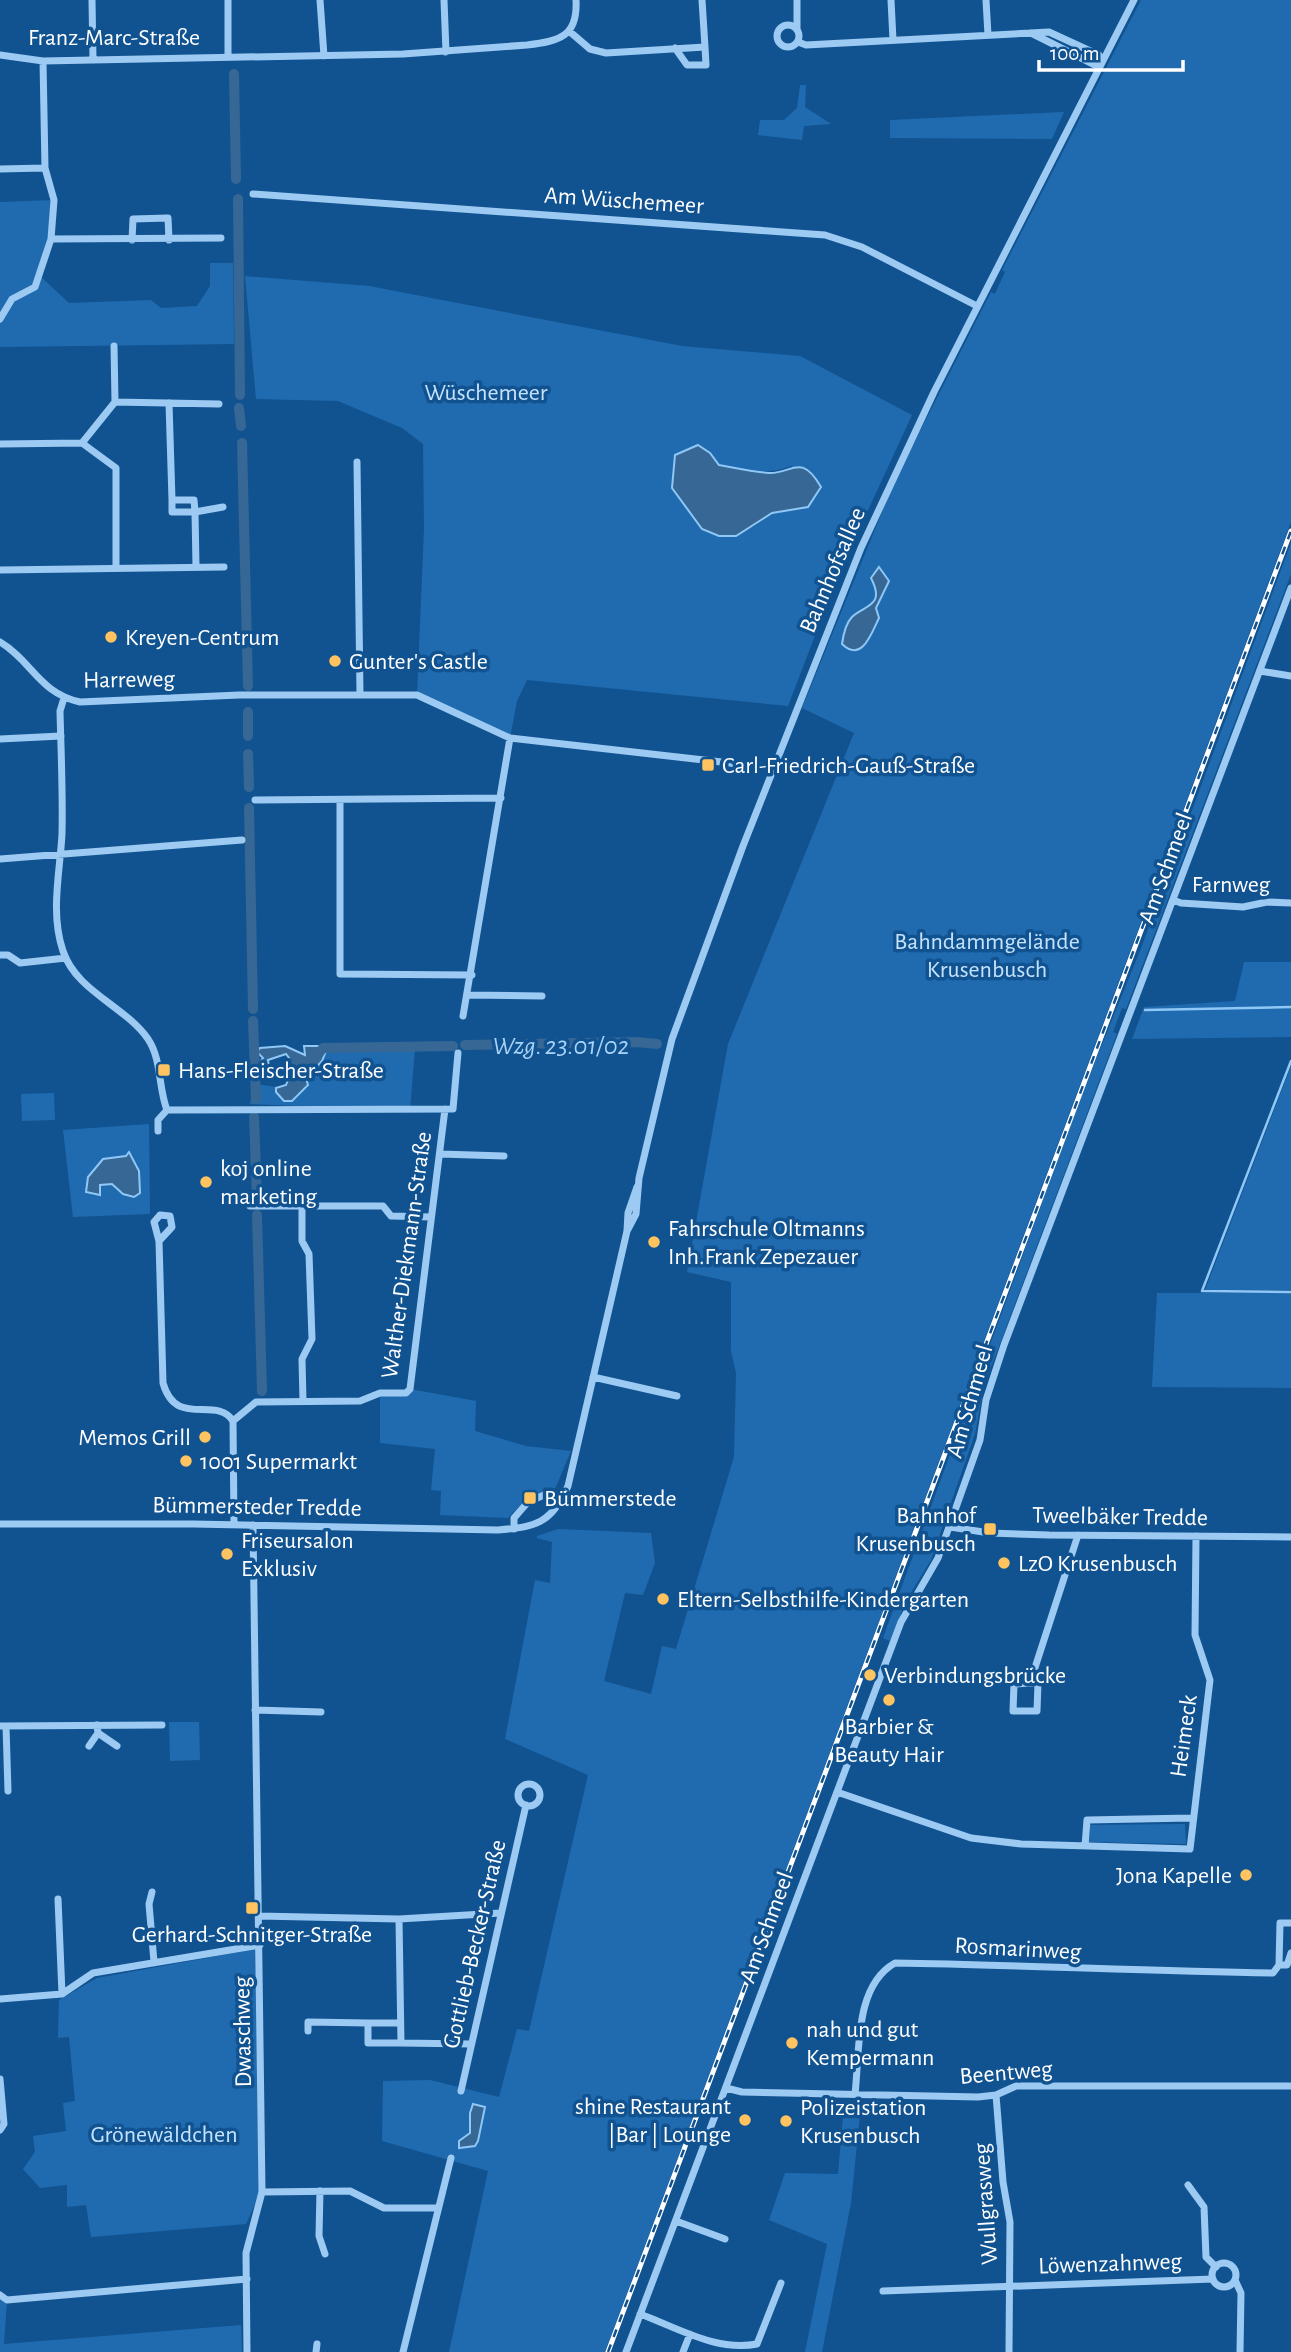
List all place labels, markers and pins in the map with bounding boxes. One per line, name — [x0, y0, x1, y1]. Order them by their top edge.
place label: Kreyen-Centrum — [125, 626, 279, 650]
marker: Kreyen-Centrum — [103, 629, 119, 645]
place label: Gunter's Castle — [349, 650, 488, 674]
marker: Gunter's Castle — [327, 653, 343, 669]
place label: Carl-Friedrich-Gauß-Straße — [722, 754, 975, 778]
marker: Carl-Friedrich-Gauß-Straße — [700, 757, 716, 773]
place label: Hans-Fleischer-Straße — [178, 1059, 384, 1083]
marker: Hans-Fleischer-Straße — [156, 1062, 172, 1078]
place label: koj online marketing — [220, 1157, 317, 1209]
marker: koj online marketing — [198, 1174, 214, 1190]
place label: Fahrschule Oltmanns Inh.Frank Zepezauer — [668, 1217, 865, 1269]
marker: Fahrschule Oltmanns Inh.Frank Zepezauer — [646, 1234, 662, 1250]
place label: Memos Grill — [78, 1426, 191, 1450]
marker: Memos Grill — [197, 1429, 213, 1445]
place label: 1001 Supermarkt — [200, 1450, 357, 1474]
marker: 1001 Supermarkt — [178, 1453, 194, 1469]
place label: Bümmerstede — [544, 1487, 677, 1511]
marker: Bümmerstede — [522, 1490, 538, 1506]
place label: Bahnhof Krusenbusch — [856, 1504, 978, 1556]
marker: Bahnhof Krusenbusch — [982, 1521, 998, 1537]
place label: Friseursalon Exklusiv — [241, 1529, 354, 1581]
marker: Friseursalon Exklusiv — [219, 1546, 235, 1562]
place label: LzO Krusenbusch — [1018, 1552, 1177, 1576]
marker: LzO Krusenbusch — [996, 1555, 1012, 1571]
place label: Eltern-Selbsthilfe-Kindergarten — [677, 1588, 969, 1612]
marker: Eltern-Selbsthilfe-Kindergarten — [655, 1591, 671, 1607]
place label: Verbindungsbrücke — [884, 1664, 1066, 1688]
marker: Verbindungsbrücke — [862, 1667, 878, 1683]
marker: Barbier & Beauty Hair — [881, 1692, 897, 1708]
place label: Barbier & Beauty Hair — [834, 1715, 944, 1767]
place label: Jona Kapelle — [1116, 1864, 1232, 1888]
marker: Jona Kapelle — [1238, 1867, 1254, 1883]
marker: Gerhard-Schnitger-Straße — [244, 1900, 260, 1916]
place label: Gerhard-Schnitger-Straße — [132, 1923, 372, 1947]
place label: nah und gut Kempermann — [806, 2018, 934, 2070]
marker: nah und gut Kempermann — [784, 2035, 800, 2051]
place label: shine Restaurant |Bar | Lounge — [575, 2095, 731, 2148]
place label: Polizeistation Krusenbusch — [800, 2096, 926, 2148]
marker: shine Restaurant |Bar | Lounge — [737, 2112, 753, 2128]
marker: Polizeistation Krusenbusch — [778, 2113, 794, 2129]

